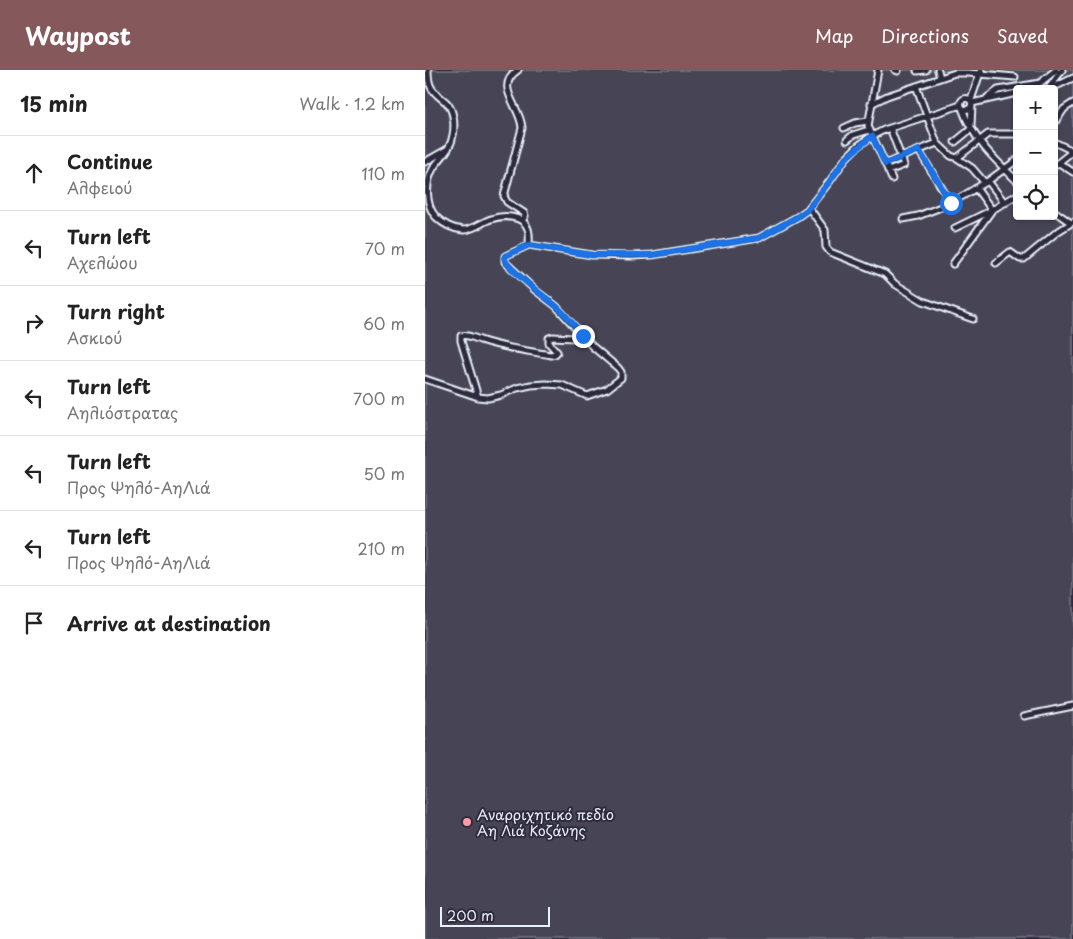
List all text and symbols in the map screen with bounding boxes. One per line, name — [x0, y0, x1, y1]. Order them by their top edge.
text: Waypost — [25, 17, 131, 53]
text: Map — [815, 22, 853, 49]
text: Directions — [881, 22, 969, 49]
text: Saved — [997, 22, 1048, 49]
map controls — [1013, 85, 1058, 220]
button: + — [1013, 85, 1058, 130]
text: 15 min — [20, 87, 88, 119]
text: Walk · 1.2 km — [300, 91, 405, 115]
button: − — [1013, 130, 1058, 175]
text: Continue — [67, 147, 153, 175]
icon: ahead — [20, 159, 48, 187]
text: 110 m — [362, 161, 405, 185]
text: Αλφειού — [67, 175, 132, 199]
button: locate — [1013, 175, 1058, 220]
route start — [940, 192, 963, 215]
text: Turn left — [67, 222, 151, 250]
icon: left — [20, 234, 48, 262]
text: 70 m — [365, 236, 405, 260]
text: Αχελώου — [67, 250, 138, 274]
text: Turn right — [67, 297, 165, 325]
icon: right — [20, 309, 48, 337]
text: 60 m — [363, 311, 405, 335]
text: Ασκιού — [67, 325, 122, 349]
route end — [572, 325, 595, 348]
text: Turn left — [67, 372, 151, 400]
icon: left — [20, 384, 48, 412]
text: 700 m — [353, 386, 405, 410]
text: Αηλιόστρατας — [67, 400, 178, 424]
text: Turn left — [67, 447, 151, 475]
icon: left — [20, 459, 48, 487]
text: 50 m — [364, 461, 405, 485]
text: Προς Ψηλό-ΑηΛιά — [67, 475, 211, 499]
text: Turn left — [67, 522, 151, 550]
icon: left — [20, 534, 48, 562]
text: 210 m — [357, 536, 405, 560]
text: Προς Ψηλό-ΑηΛιά — [67, 550, 211, 574]
icon: arrive — [20, 609, 48, 637]
text: Arrive at destination — [67, 609, 271, 637]
place label: Αναρριχητικό πεδίο Αη Λιά Κοζάνης — [477, 804, 614, 841]
marker: Αναρριχητικό πεδίο Αη Λιά Κοζάνης — [461, 816, 473, 828]
scale bar — [440, 904, 550, 927]
text: 200 m — [447, 905, 494, 926]

